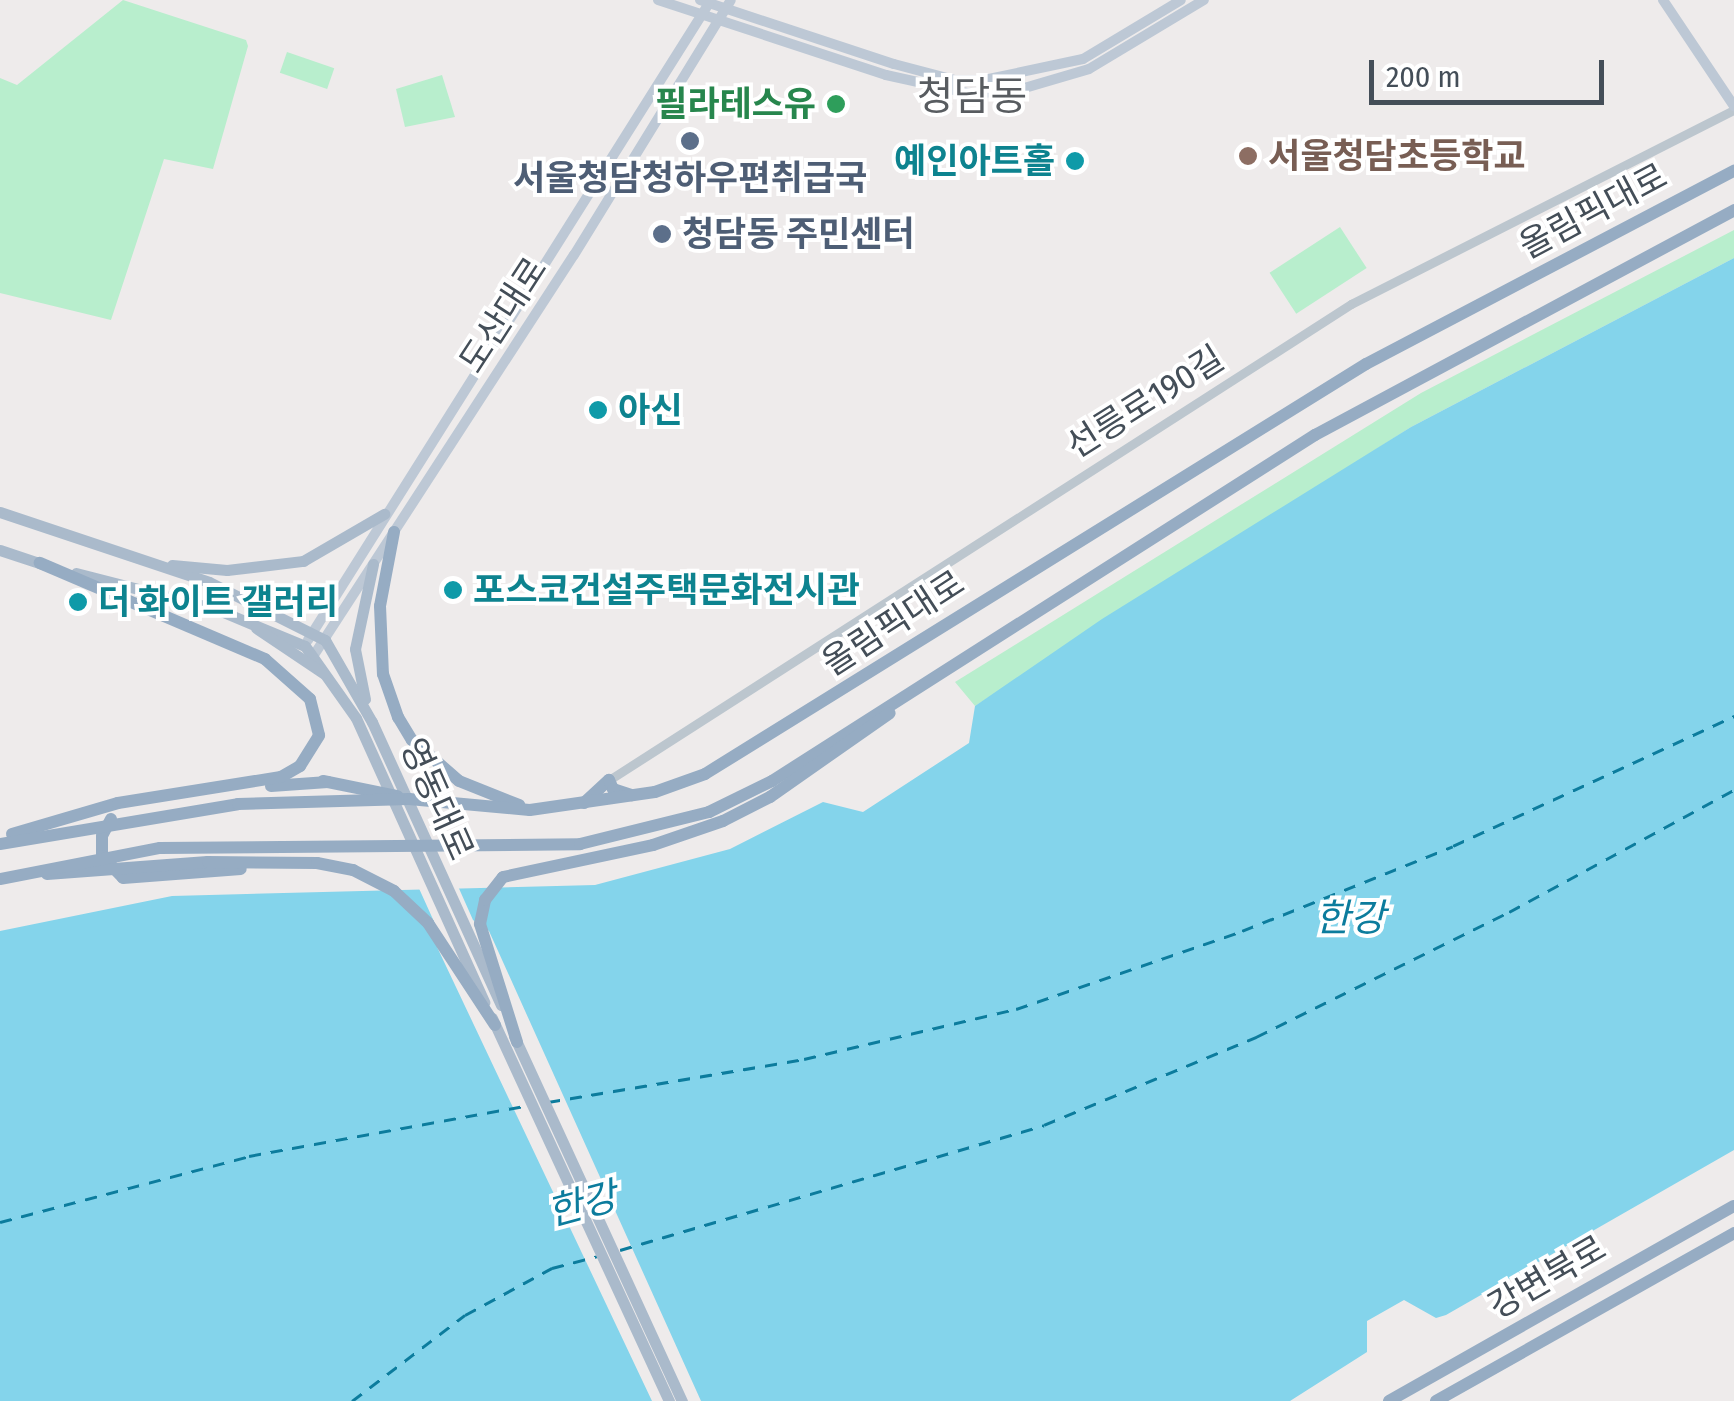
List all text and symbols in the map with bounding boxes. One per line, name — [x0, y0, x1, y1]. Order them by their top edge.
scale bar — [1374, 40, 1609, 102]
text: 200 m — [1386, 59, 1461, 95]
district label: 청담동 — [917, 73, 1027, 121]
place label: 필라테스유 — [655, 83, 816, 125]
marker: 필라테스유 — [825, 93, 847, 115]
marker: 서울청담청하우편취급국 — [679, 130, 701, 152]
place label: 서울청담초등학교 — [1268, 135, 1526, 177]
place label: 예인아트홀 — [894, 140, 1055, 182]
marker: 서울청담초등학교 — [1237, 145, 1259, 167]
marker: 예인아트홀 — [1064, 150, 1086, 172]
street label: 올림픽대로 — [1512, 155, 1674, 267]
place label: 서울청담청하우편취급국 — [513, 157, 867, 199]
place label: 청담동 주민센터 — [682, 213, 915, 255]
marker: 청담동 주민센터 — [651, 223, 673, 245]
street label: 도산대로 — [450, 250, 556, 380]
street label: 선릉로190길 — [1059, 337, 1231, 467]
place label: 아신 — [618, 389, 682, 431]
marker: 아신 — [587, 399, 609, 421]
street label: 올림픽대로 — [814, 562, 972, 684]
place label: 포스코건설주택문화전시관 — [473, 569, 859, 611]
marker: 포스코건설주택문화전시관 — [442, 579, 464, 601]
place label: 더 화이트 갤러리 — [98, 581, 338, 623]
marker: 더 화이트 갤러리 — [67, 591, 89, 613]
street label: 영동대로 — [392, 732, 482, 866]
water label: 한강 — [1315, 896, 1385, 942]
water label: 한강 — [542, 1174, 622, 1236]
street label: 강변북로 — [1481, 1227, 1613, 1327]

